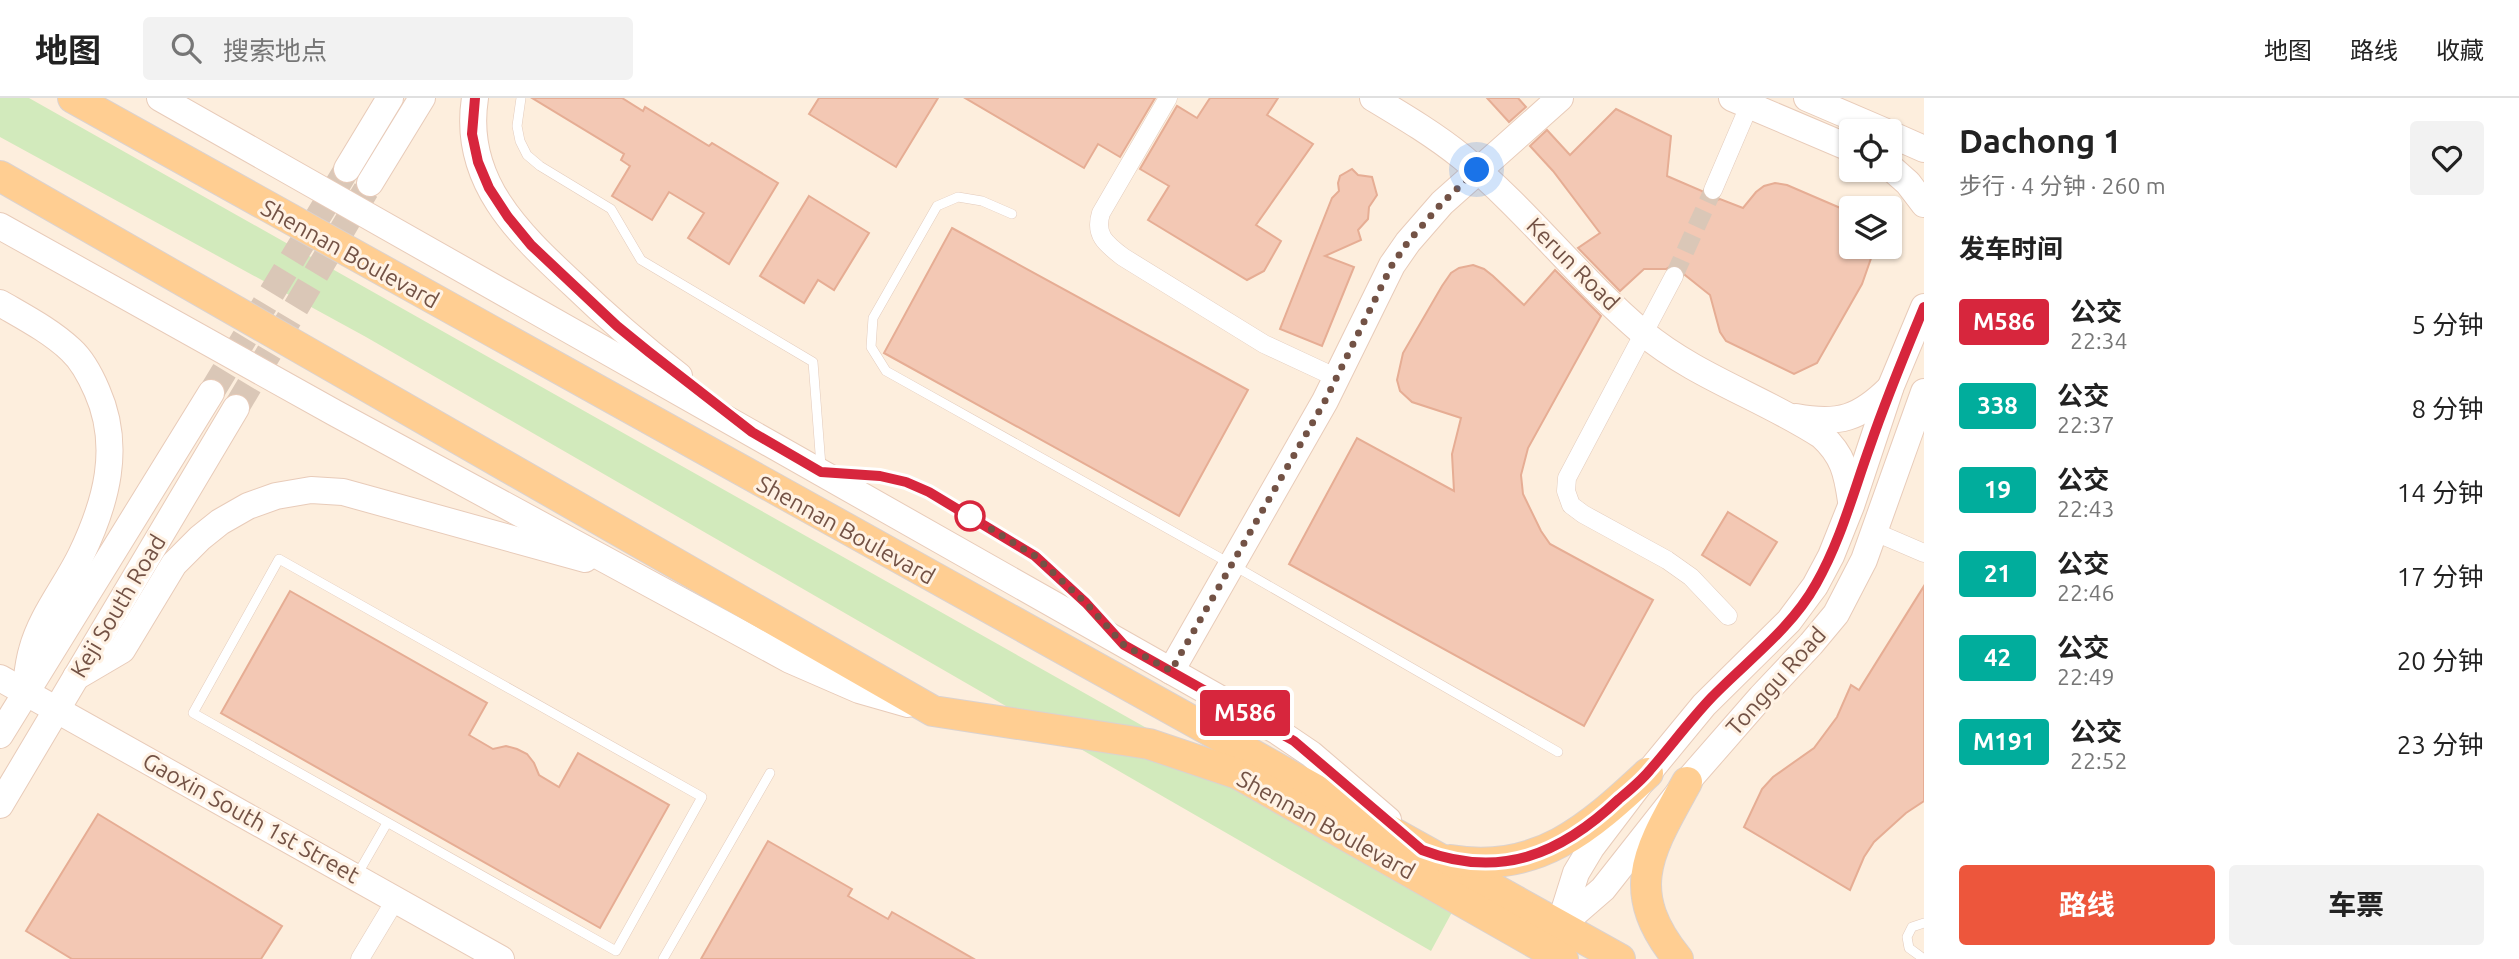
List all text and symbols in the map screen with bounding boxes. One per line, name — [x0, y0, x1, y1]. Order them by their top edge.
search box — [143, 17, 633, 80]
icon: search — [167, 29, 205, 67]
text: 地图 — [35, 31, 101, 68]
text: 搜索地点 — [223, 36, 327, 65]
text: 地图 — [2264, 37, 2312, 64]
text: 路线 — [2350, 37, 2398, 64]
text: 收藏 — [2436, 37, 2484, 64]
map controls — [1839, 119, 1902, 259]
button: locate — [1839, 119, 1902, 182]
button: heart — [2410, 121, 2484, 195]
text: Dachong 1 — [1959, 122, 2122, 159]
your location — [1459, 152, 1494, 187]
text: 步行 · 4 分钟 · 260 m — [1959, 173, 2166, 198]
street label: Shennan Boulevard — [257, 194, 444, 313]
button: layers — [1839, 196, 1902, 259]
street label: Kerun Road — [1522, 212, 1625, 315]
text: 发车时间 — [1959, 234, 2063, 263]
text: 公交 — [2070, 297, 2122, 326]
text: M586 — [1973, 308, 2035, 335]
text: 5 分钟 — [2411, 310, 2484, 339]
text: 22:34 — [2070, 328, 2128, 353]
text: 公交 — [2057, 381, 2109, 410]
text: 338 — [1977, 392, 2018, 419]
text: 8 分钟 — [2411, 394, 2484, 423]
text: 22:37 — [2057, 412, 2115, 437]
text: 公交 — [2057, 465, 2109, 494]
street label: Shennan Boulevard — [753, 470, 940, 589]
text: 19 — [1984, 476, 2011, 503]
text: 14 分钟 — [2397, 478, 2484, 507]
text: 22:43 — [2057, 496, 2115, 521]
unlabelled marker — [955, 501, 985, 531]
street label: Keji South Road — [65, 530, 170, 682]
text: 公交 — [2057, 549, 2109, 578]
text: 21 — [1984, 560, 2011, 587]
text: 17 分钟 — [2397, 562, 2484, 591]
text: 22:46 — [2057, 580, 2115, 605]
street label: Tonggu Road — [1721, 622, 1830, 740]
text: 公交 — [2057, 633, 2109, 662]
text: 42 — [1984, 644, 2011, 671]
text: 20 分钟 — [2397, 646, 2484, 675]
text: 22:49 — [2057, 664, 2115, 689]
line badge: M586 — [1196, 690, 1294, 736]
text: M586 — [1214, 699, 1276, 726]
text: 公交 — [2070, 717, 2122, 746]
text: M191 — [1973, 728, 2035, 755]
text: 23 分钟 — [2397, 730, 2484, 759]
street label: Gaoxin South 1st Street — [139, 748, 364, 888]
text: 22:52 — [2070, 748, 2128, 773]
street label: Shennan Boulevard — [1233, 765, 1420, 884]
button: 路线 — [1959, 865, 2215, 945]
button: 车票 — [2229, 865, 2484, 945]

